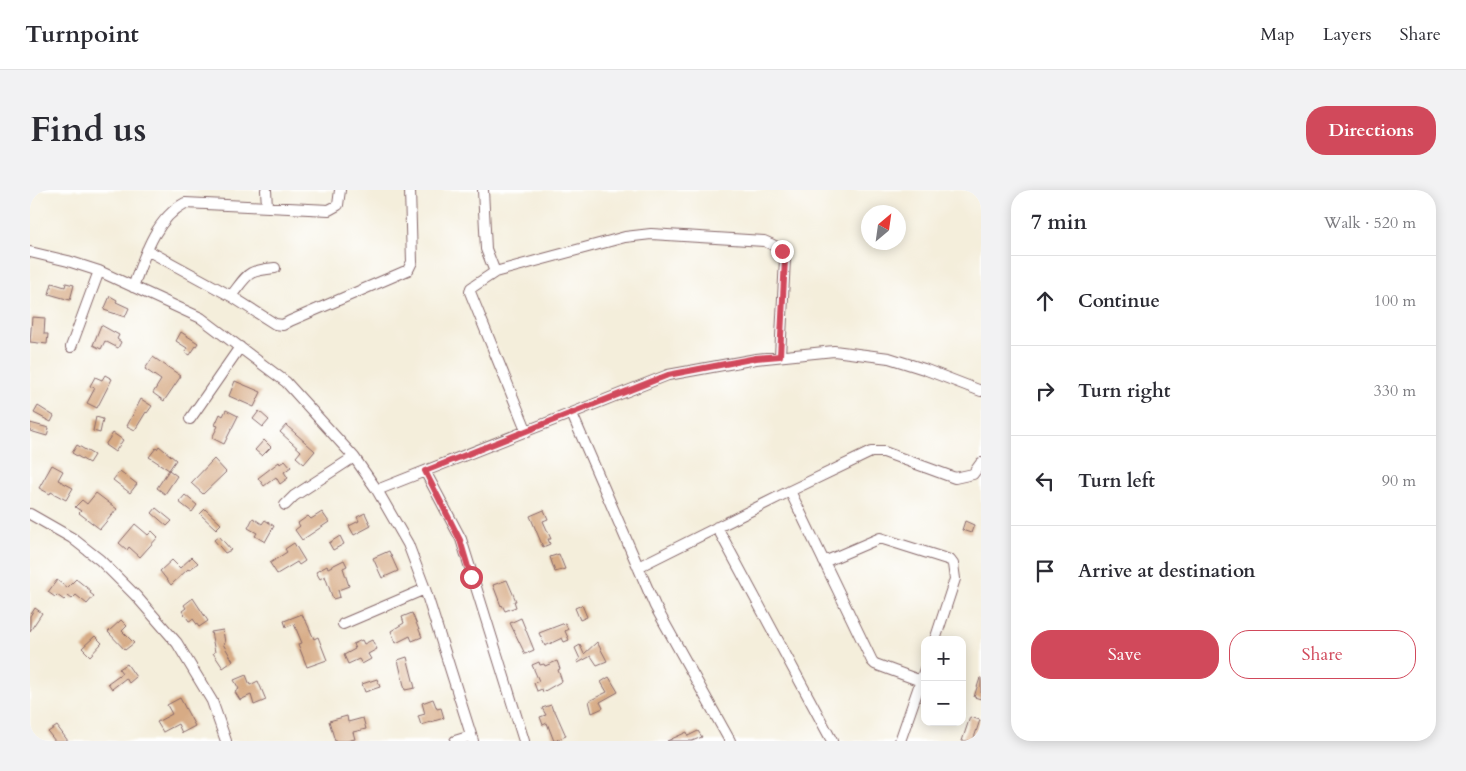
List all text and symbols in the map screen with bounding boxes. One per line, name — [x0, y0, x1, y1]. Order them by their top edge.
text: Turnpoint — [25, 18, 139, 51]
text: Map — [1260, 22, 1295, 47]
text: Layers — [1323, 22, 1372, 47]
text: Share — [1400, 22, 1441, 47]
text: Find us — [30, 106, 146, 154]
button: Directions — [1306, 106, 1436, 155]
north arrow — [861, 205, 906, 250]
text: 7 min — [1031, 208, 1087, 237]
text: Walk · 520 m — [1324, 212, 1416, 234]
route end — [771, 240, 794, 263]
icon: ahead — [1031, 287, 1059, 315]
text: Continue — [1078, 288, 1160, 314]
text: 100 m — [1374, 290, 1416, 312]
icon: right — [1031, 377, 1059, 405]
text: Turn right — [1078, 378, 1170, 404]
text: 330 m — [1374, 380, 1416, 402]
icon: left — [1031, 467, 1059, 495]
text: Turn left — [1078, 468, 1155, 494]
text: 90 m — [1382, 470, 1416, 492]
icon: arrive — [1031, 557, 1059, 585]
text: Arrive at destination — [1078, 558, 1255, 584]
route start — [460, 566, 483, 589]
button: Save — [1031, 630, 1219, 679]
button: Share — [1229, 630, 1416, 679]
map controls — [921, 636, 966, 726]
button: + — [921, 636, 966, 681]
button: − — [921, 681, 966, 726]

